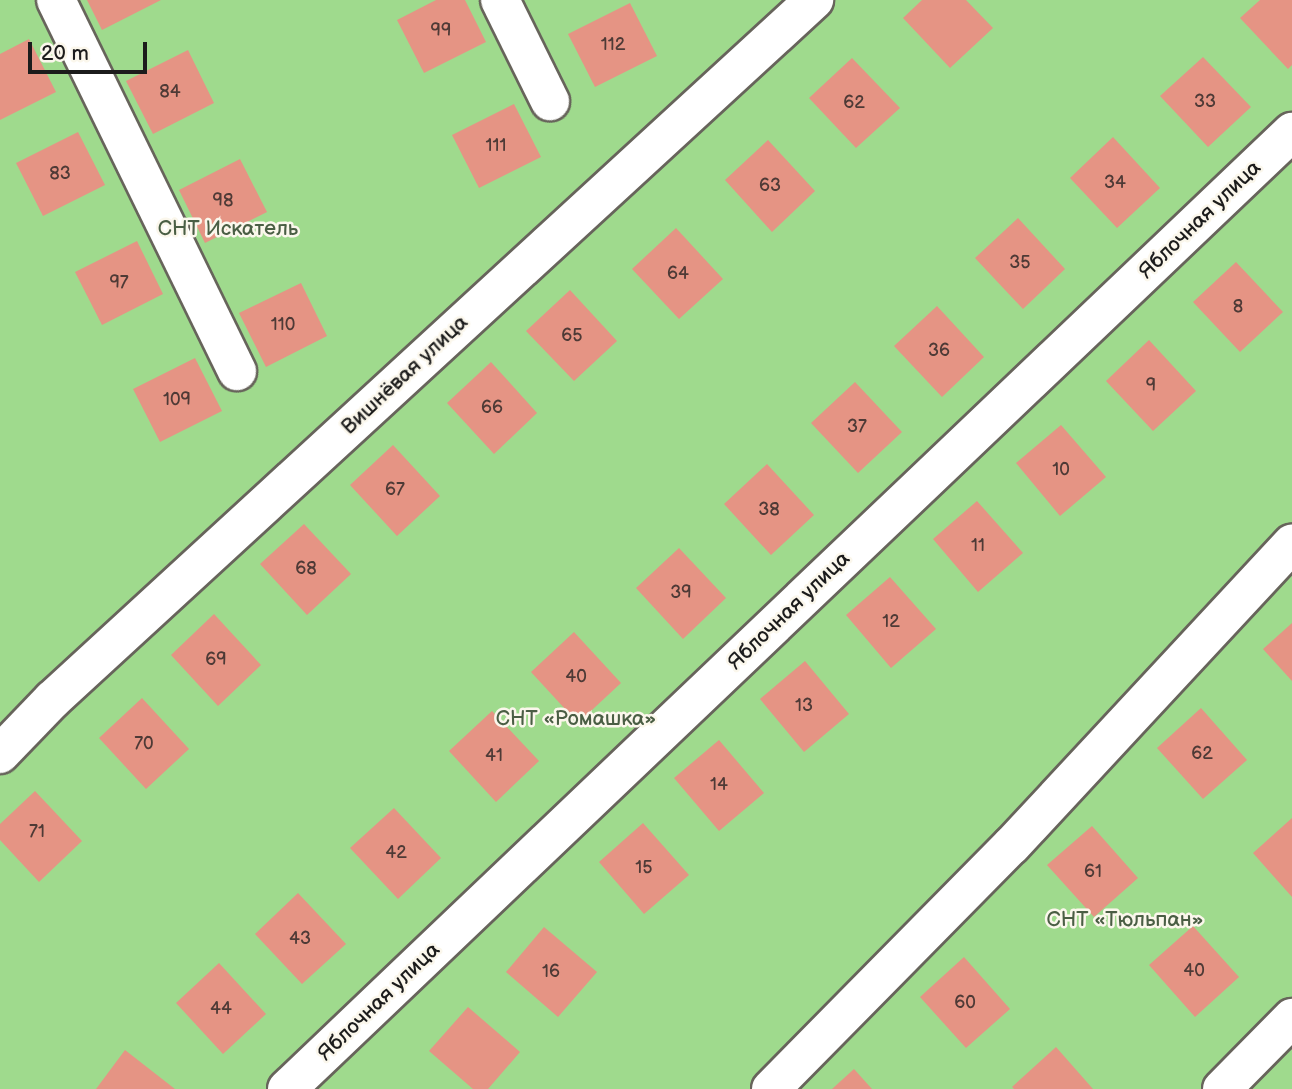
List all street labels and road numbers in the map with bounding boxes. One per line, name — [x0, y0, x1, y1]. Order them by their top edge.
street label: Яблочная улица — [1134, 155, 1266, 285]
street label: Вишнёвая улица — [337, 310, 473, 440]
street label: Яблочная улица — [723, 546, 855, 676]
street label: Яблочная улица — [313, 937, 445, 1067]

